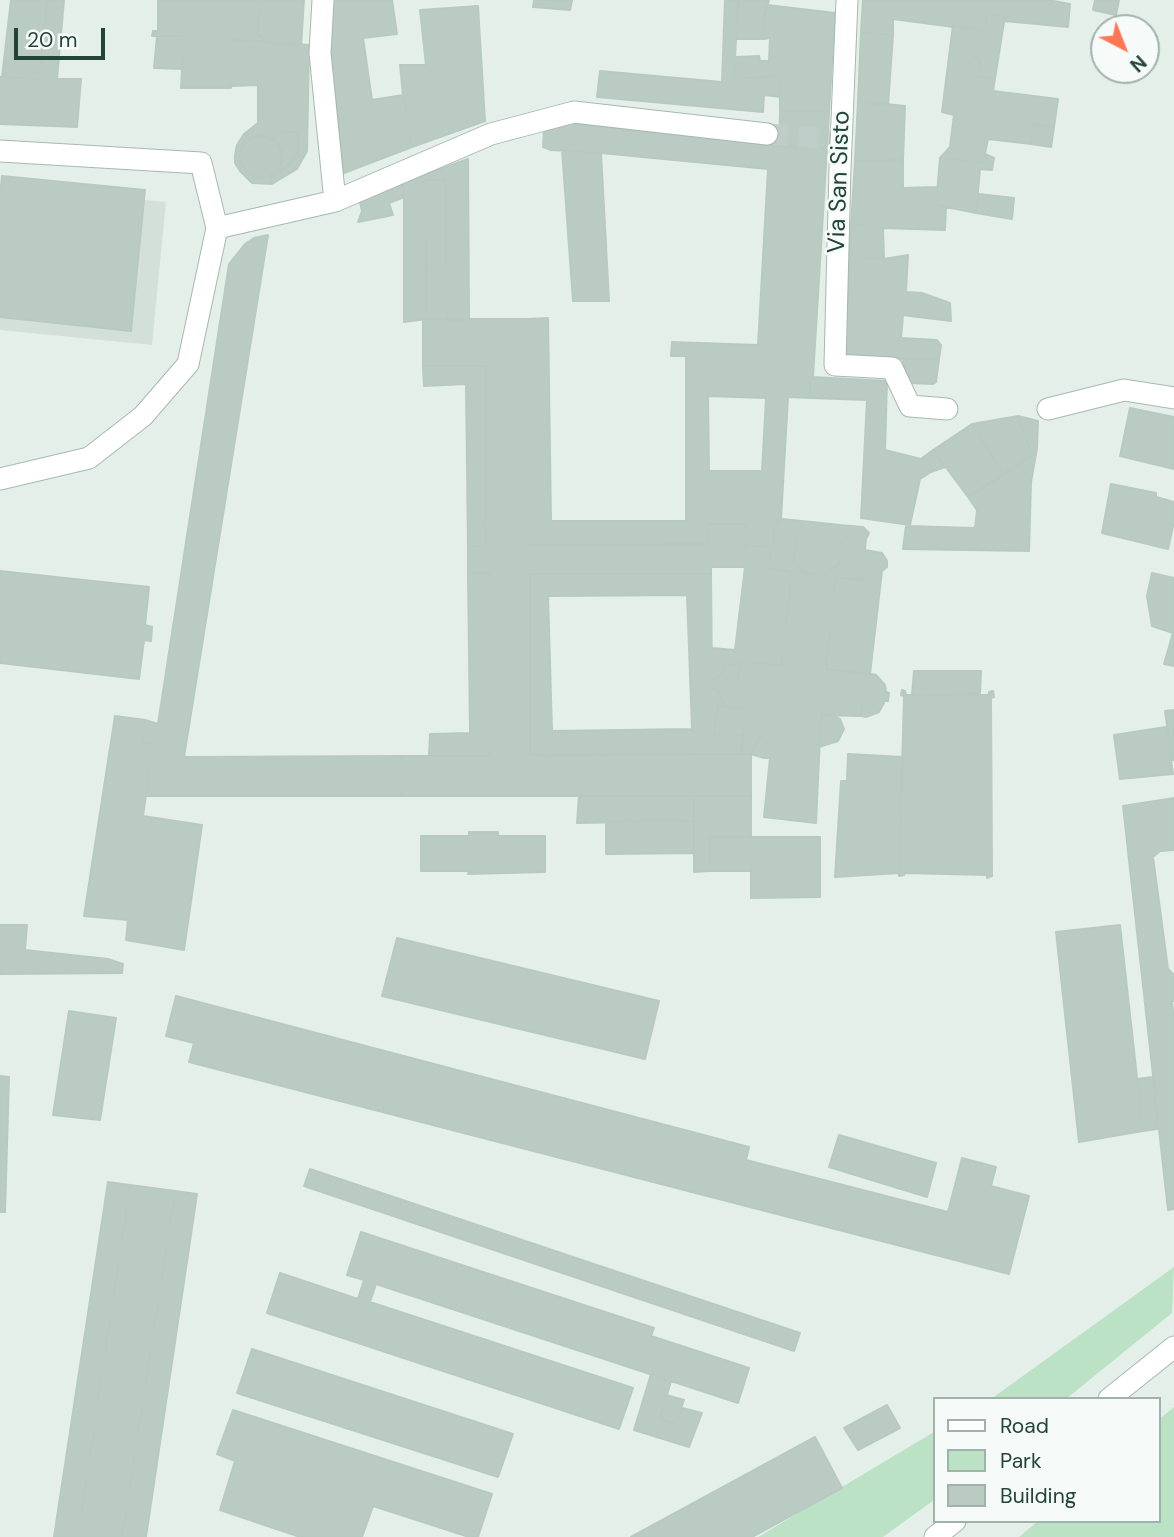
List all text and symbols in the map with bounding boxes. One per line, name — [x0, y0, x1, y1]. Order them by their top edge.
scale bar — [18, 14, 108, 58]
north arrow — [1090, 14, 1160, 84]
text: 20 m — [27, 26, 78, 54]
text: N — [1125, 50, 1152, 77]
street label: Via San Sisto — [823, 110, 857, 254]
legend — [932, 1397, 1160, 1523]
text: Road — [1000, 1412, 1049, 1440]
text: Park — [1000, 1447, 1041, 1475]
text: Building — [1000, 1482, 1076, 1510]

